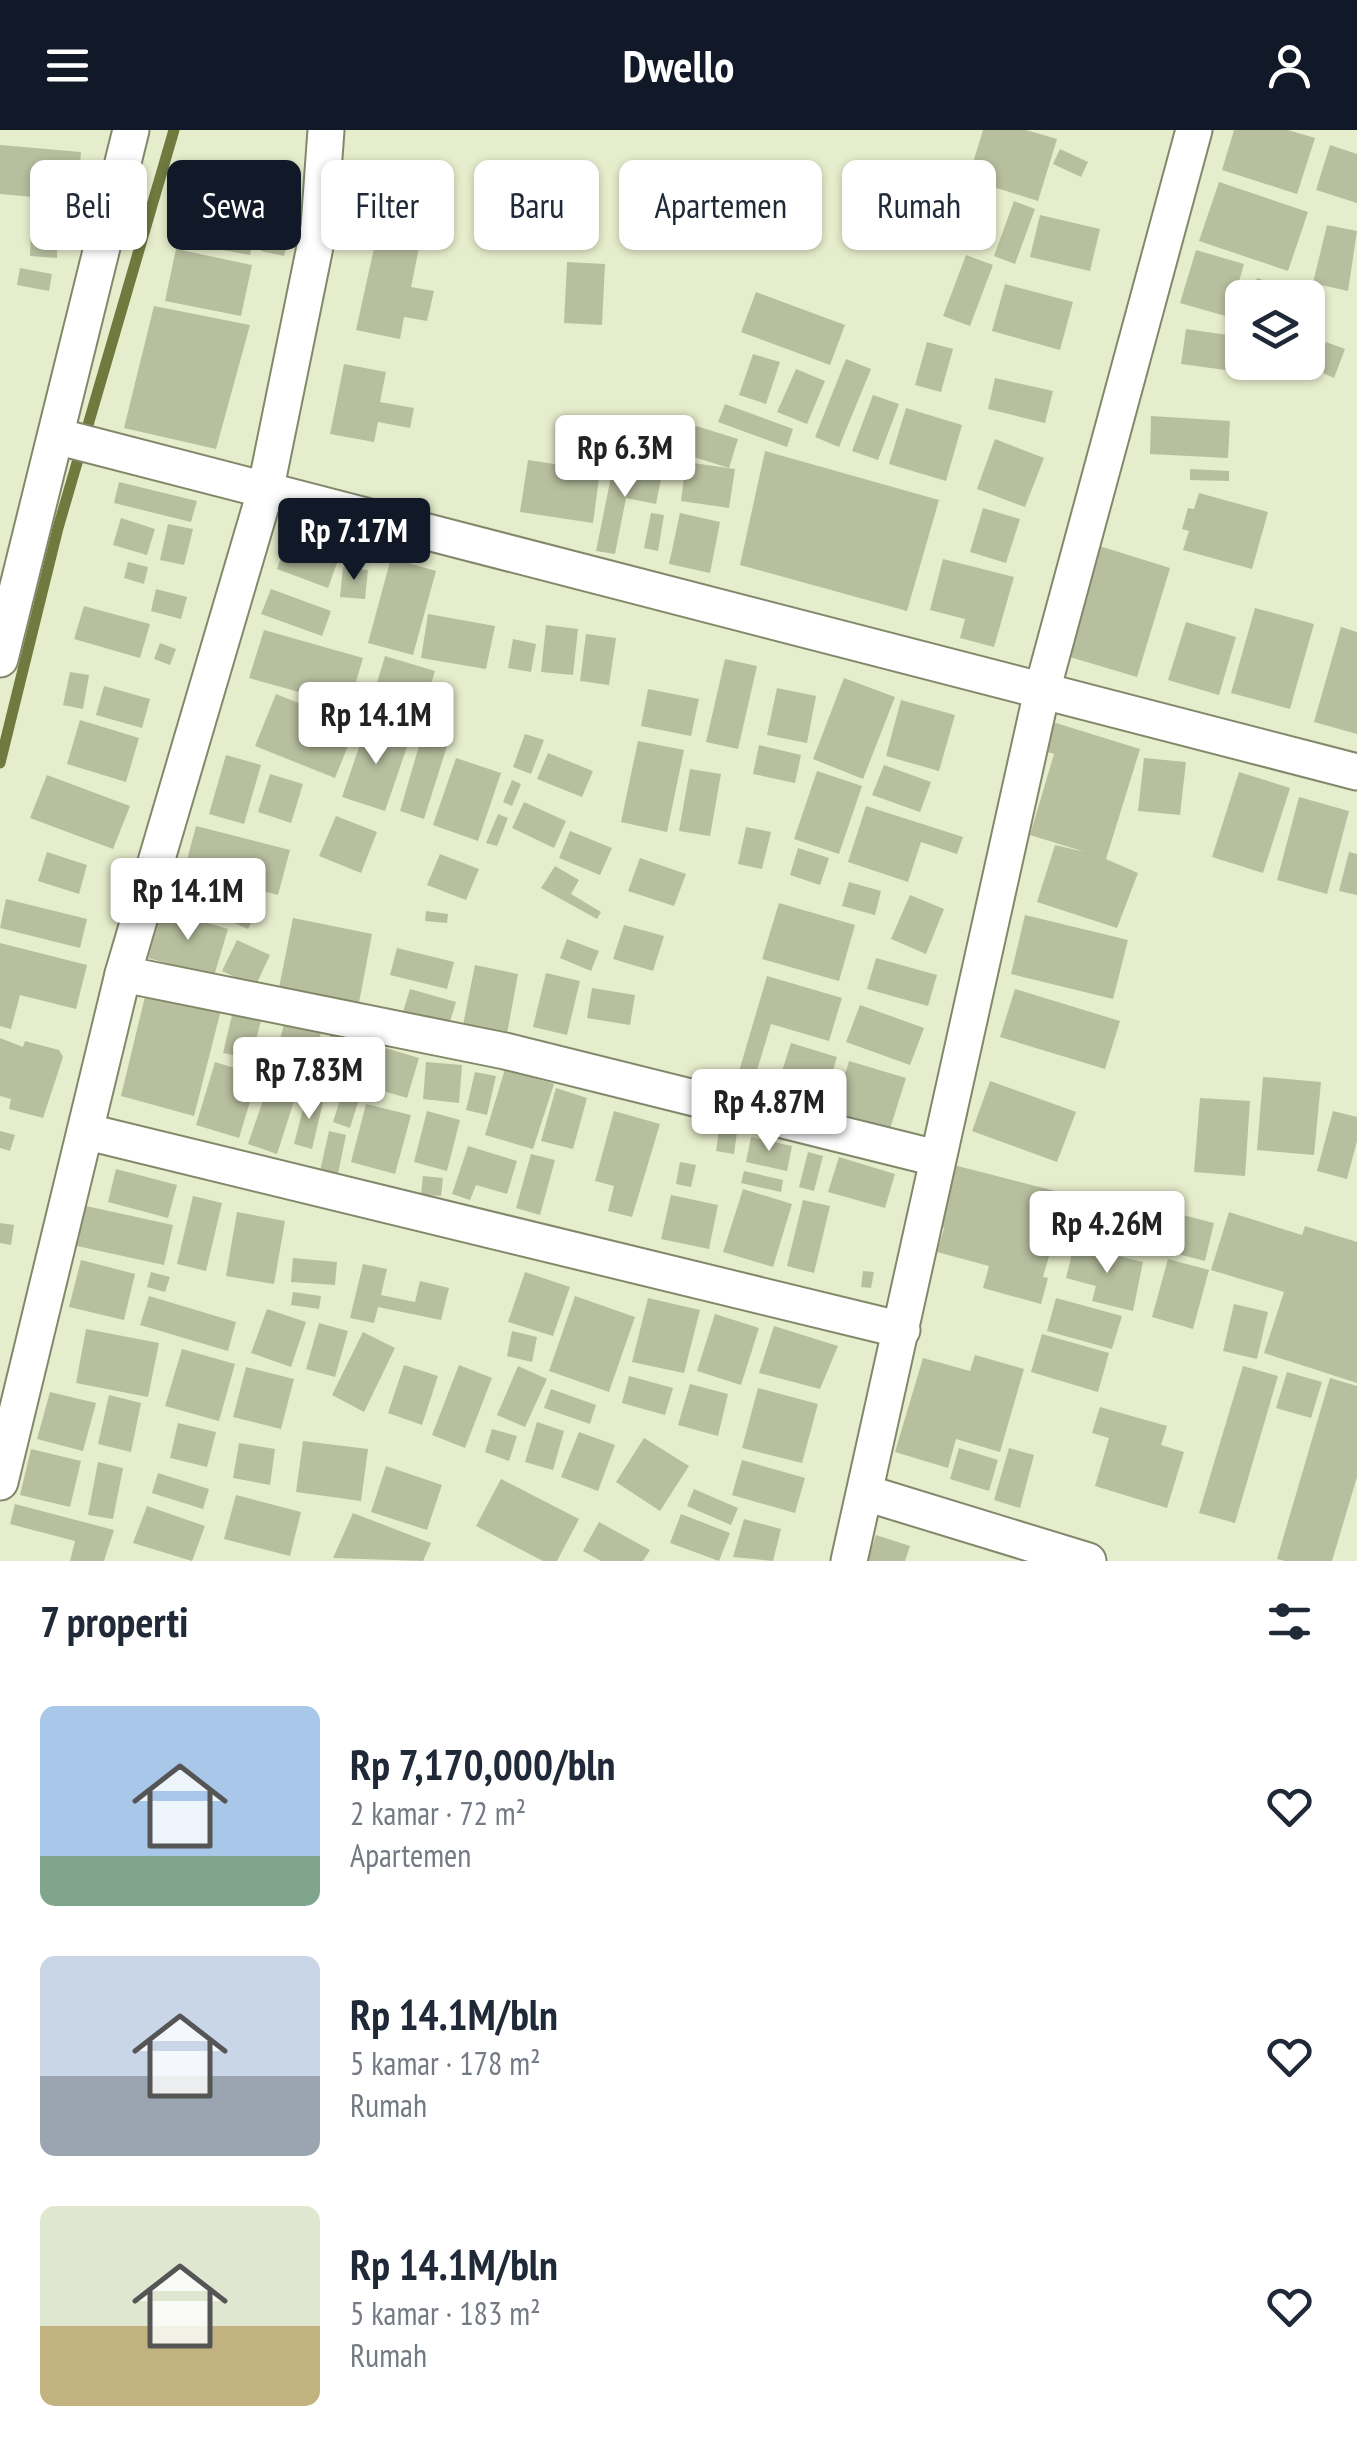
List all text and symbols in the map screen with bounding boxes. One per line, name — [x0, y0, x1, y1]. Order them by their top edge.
text: Dwello — [623, 36, 734, 94]
icon: menu — [40, 38, 95, 93]
icon: person — [1262, 38, 1317, 93]
chip: Beli — [30, 160, 147, 250]
chip: Sewa — [167, 160, 301, 250]
chip: Filter — [321, 160, 454, 250]
chip: Baru — [474, 160, 599, 250]
chip: Apartemen — [619, 160, 822, 250]
chip: Rumah — [842, 160, 996, 250]
map controls — [1225, 280, 1325, 380]
button: layers — [1225, 280, 1325, 380]
pin: Rp 6.3M — [533, 415, 717, 500]
text: Rp 6.3M — [577, 426, 673, 468]
pin: Rp 7.17M — [251, 498, 457, 583]
text: Rp 7.17M — [300, 509, 408, 551]
pin: Rp 14.1M — [273, 682, 479, 767]
text: Rp 14.1M — [321, 693, 431, 735]
pin: Rp 14.1M — [85, 858, 291, 943]
text: Rp 14.1M — [133, 869, 243, 911]
pin: Rp 7.83M — [206, 1037, 412, 1122]
text: Rp 7.83M — [255, 1048, 363, 1090]
pin: Rp 4.87M — [666, 1069, 872, 1154]
text: Rp 4.87M — [714, 1080, 824, 1122]
pin: Rp 4.26M — [1004, 1191, 1210, 1276]
text: Rp 4.26M — [1052, 1202, 1162, 1244]
text: 7 properti — [40, 1594, 188, 1649]
icon: filters — [1262, 1594, 1317, 1649]
text: Rp 7,170,000/bln — [350, 1737, 615, 1792]
icon: home — [120, 1746, 240, 1866]
icon: heart — [1262, 1779, 1317, 1834]
text: 2 kamar · 72 m² — [350, 1792, 526, 1834]
text: Apartemen — [350, 1834, 471, 1876]
text: Rp 14.1M/bln — [350, 1987, 558, 2042]
icon: home — [120, 1996, 240, 2116]
icon: heart — [1262, 2029, 1317, 2084]
text: 5 kamar · 178 m² — [350, 2042, 541, 2084]
text: Rumah — [350, 2084, 427, 2126]
text: Rp 14.1M/bln — [350, 2237, 558, 2292]
icon: home — [120, 2246, 240, 2366]
icon: heart — [1262, 2279, 1317, 2334]
text: 5 kamar · 183 m² — [350, 2292, 541, 2334]
text: Rumah — [350, 2334, 427, 2376]

